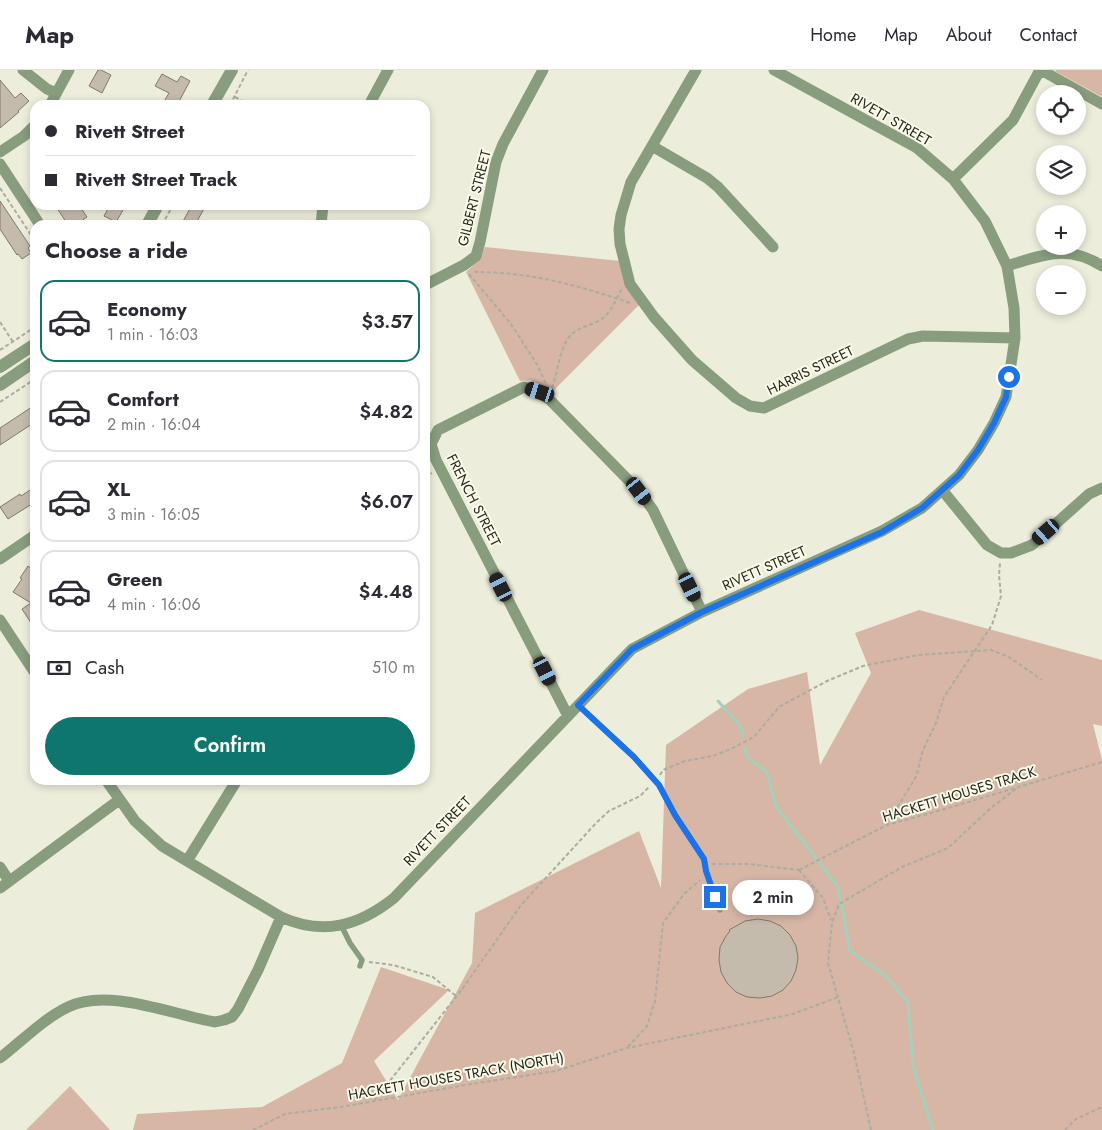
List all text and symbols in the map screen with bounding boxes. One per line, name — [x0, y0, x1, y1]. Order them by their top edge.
text: Map — [25, 17, 74, 52]
text: Home — [810, 22, 856, 48]
text: Map — [884, 22, 918, 48]
text: About — [946, 22, 991, 48]
text: Contact — [1019, 22, 1077, 48]
map controls — [1036, 85, 1086, 315]
button: locate — [1036, 85, 1086, 135]
street label: RIVETT STREET — [847, 88, 935, 150]
text: Rivett Street — [75, 118, 184, 145]
button: layers — [1036, 145, 1086, 195]
street label: GILBERT STREET — [452, 147, 496, 248]
text: Rivett Street Track — [75, 166, 237, 193]
button: + — [1036, 205, 1086, 255]
text: Choose a ride — [45, 234, 188, 266]
button: − — [1036, 265, 1086, 315]
text: Economy — [107, 296, 187, 323]
icon: car — [47, 299, 92, 344]
text: $3.57 — [362, 308, 413, 335]
text: 1 min · 16:03 — [107, 323, 198, 346]
street label: HARRIS STREET — [763, 340, 857, 400]
route start — [998, 366, 1020, 388]
car — [523, 380, 556, 404]
text: Comfort — [107, 386, 179, 413]
icon: car — [47, 389, 92, 434]
text: $4.82 — [359, 398, 413, 425]
text: 2 min · 16:04 — [107, 413, 201, 436]
street label: FRENCH STREET — [442, 450, 506, 550]
car — [623, 475, 654, 507]
text: XL — [107, 476, 130, 503]
icon: car — [47, 479, 92, 524]
text: $6.07 — [360, 488, 413, 515]
text: 3 min · 16:05 — [107, 503, 200, 526]
car — [1029, 516, 1062, 548]
street label: RIVETT STREET — [719, 540, 810, 595]
text: Green — [107, 566, 163, 593]
icon: car — [47, 569, 92, 614]
car — [487, 570, 514, 604]
car — [676, 570, 703, 604]
text: $4.48 — [359, 578, 413, 605]
text: 4 min · 16:06 — [107, 593, 201, 616]
icon: cash — [45, 654, 73, 682]
text: Cash — [85, 654, 125, 681]
car — [531, 654, 558, 688]
text: 510 m — [372, 656, 415, 679]
button: Confirm — [45, 717, 415, 775]
street label: HACKETT HOUSES TRACK — [880, 761, 1038, 827]
street label: RIVETT STREET — [399, 791, 476, 870]
callout: 2 min — [732, 880, 815, 914]
route end — [704, 886, 726, 908]
text: 2 min — [752, 886, 794, 909]
street label: HACKETT HOUSES TRACK (NORTH) — [347, 1047, 565, 1105]

